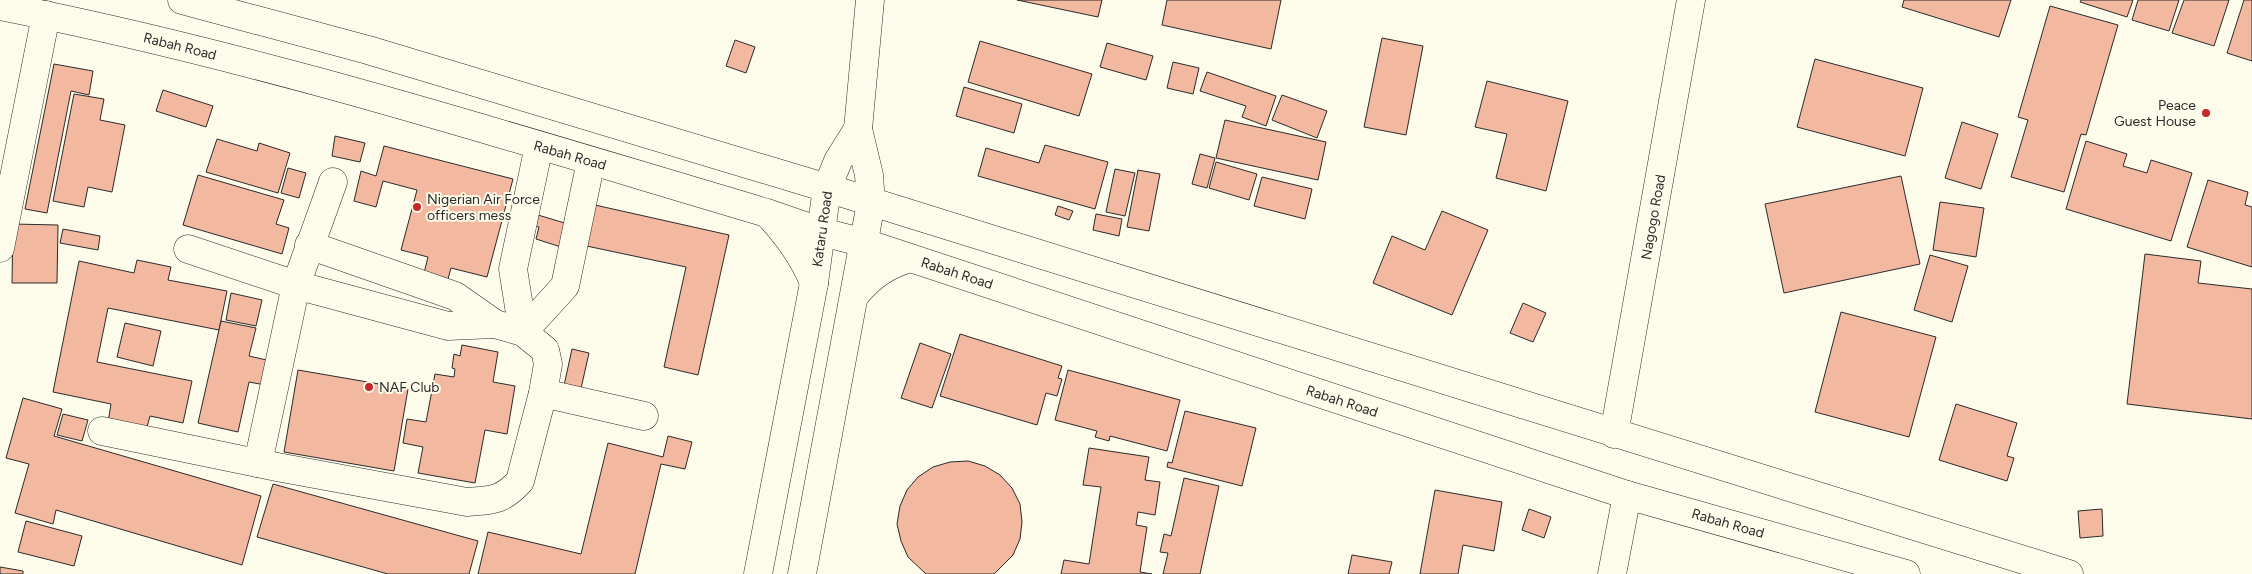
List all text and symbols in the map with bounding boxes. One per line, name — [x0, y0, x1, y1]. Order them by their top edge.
street label: Rabah Road — [142, 29, 218, 64]
place label: Peace Guest House — [2114, 97, 2196, 130]
marker: Peace Guest House — [2200, 107, 2212, 119]
street label: Rabah Road — [532, 137, 608, 174]
street label: Nagogo Road — [1638, 173, 1669, 261]
street label: Kataru Road — [809, 190, 836, 268]
place label: Nigerian Air Force officers mess — [427, 191, 540, 224]
marker: Nigerian Air Force officers mess — [411, 201, 423, 213]
street label: Rabah Road — [919, 254, 995, 293]
place label: NAF Club — [379, 379, 440, 396]
marker: NAF Club — [363, 381, 375, 393]
street label: Rabah Road — [1304, 382, 1380, 421]
street label: Rabah Road — [1690, 505, 1766, 542]

